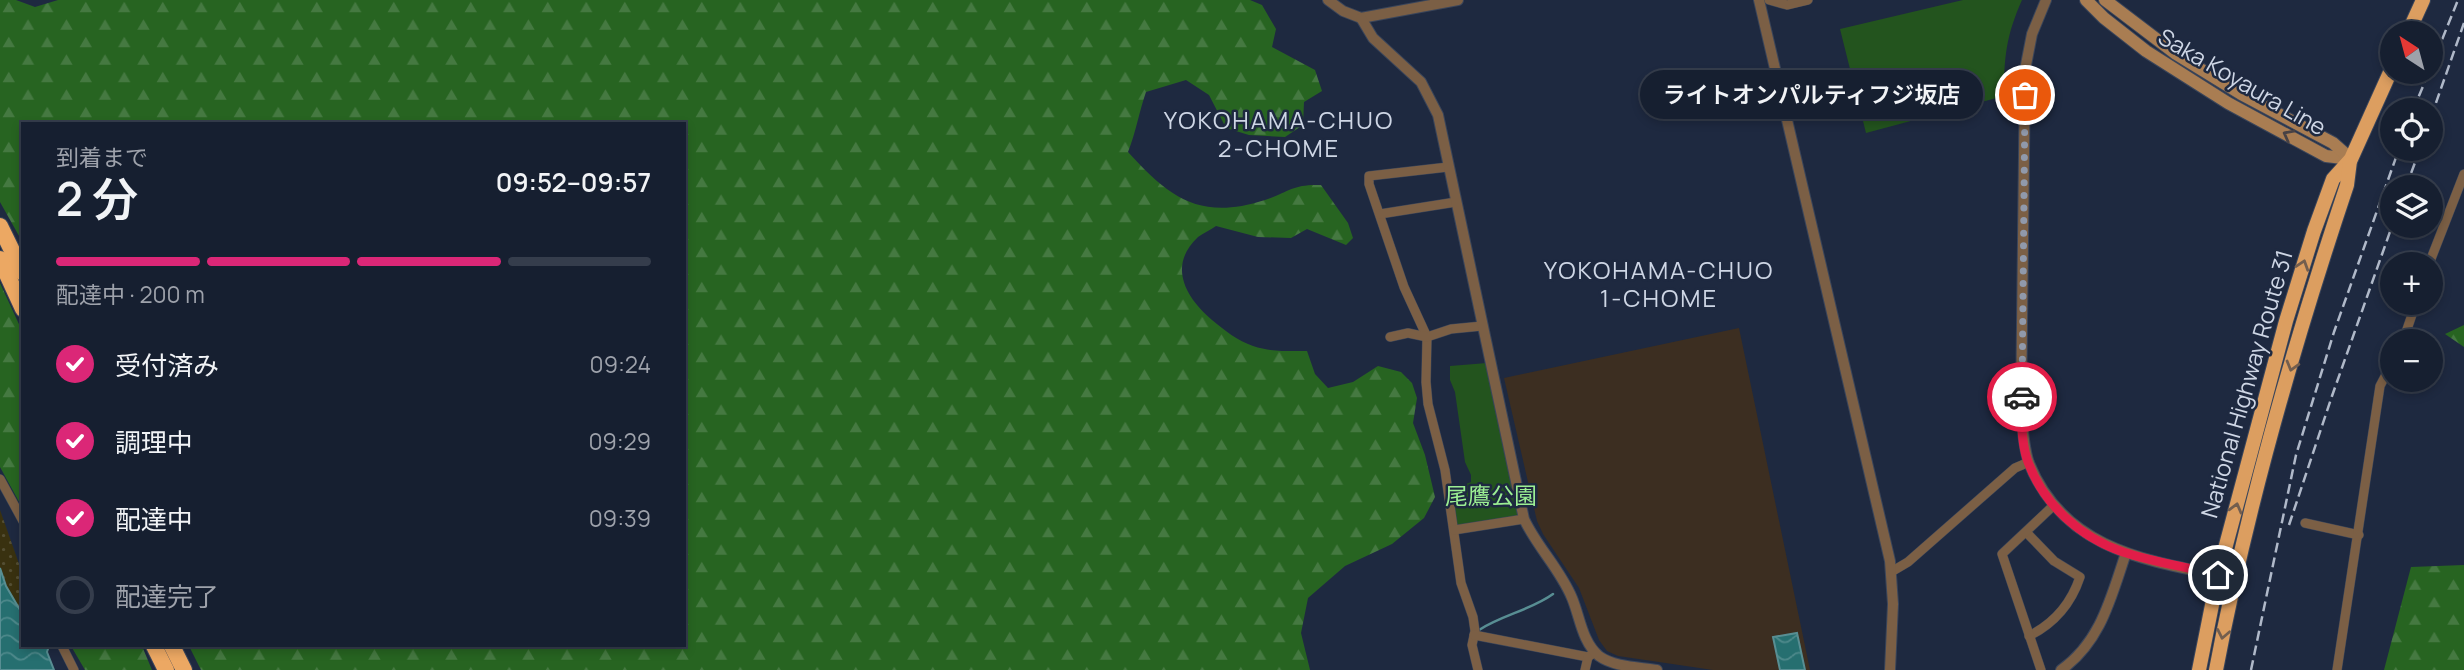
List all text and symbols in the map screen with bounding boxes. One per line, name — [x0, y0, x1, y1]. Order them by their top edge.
street label: Saka Koyaura Line — [2153, 20, 2332, 142]
north arrow — [2380, 21, 2443, 84]
map controls — [2380, 21, 2443, 392]
pin — [1995, 65, 2055, 125]
callout: ライトオンパルティフジ坂店 — [1640, 70, 1983, 119]
icon: bag — [2006, 76, 2044, 114]
text: ライトオンパルティフジ坂店 — [1663, 78, 1960, 110]
button: locate — [2380, 98, 2443, 161]
district label: YOKOHAMA-CHUO 2-CHOME — [1164, 103, 1394, 164]
one-way arrow — [2283, 130, 2295, 144]
text: 到着まで — [56, 141, 148, 173]
text: 09:52–09:57 — [496, 164, 651, 200]
text: 2 分 — [56, 167, 138, 230]
button: layers — [2380, 175, 2443, 238]
street label: National Highway Route 31 — [2192, 246, 2300, 522]
button: + — [2380, 252, 2443, 315]
district label: YOKOHAMA-CHUO 1-CHOME — [1544, 253, 1774, 314]
one-way arrow — [2295, 259, 2310, 271]
text: 配達中 · 200 m — [56, 278, 205, 310]
button: − — [2380, 329, 2443, 392]
icon: check — [56, 345, 94, 383]
text: 受付済み — [115, 347, 219, 383]
text: 09:24 — [590, 348, 651, 380]
one-way arrow — [2285, 360, 2300, 372]
courier — [1987, 362, 2057, 432]
icon: car — [2003, 378, 2041, 416]
icon: check — [56, 422, 94, 460]
text: 調理中 — [115, 424, 193, 460]
text: 09:29 — [588, 425, 651, 457]
park label: 尾鷹公園 — [1445, 479, 1537, 511]
icon: check — [56, 499, 94, 537]
text: 配達中 — [115, 501, 193, 537]
text: 09:39 — [589, 502, 651, 534]
one-way arrow — [2228, 502, 2242, 514]
pin — [2188, 545, 2248, 605]
icon: home — [2199, 556, 2237, 594]
text: 配達完了 — [115, 578, 219, 614]
one-way arrow — [2216, 628, 2231, 640]

